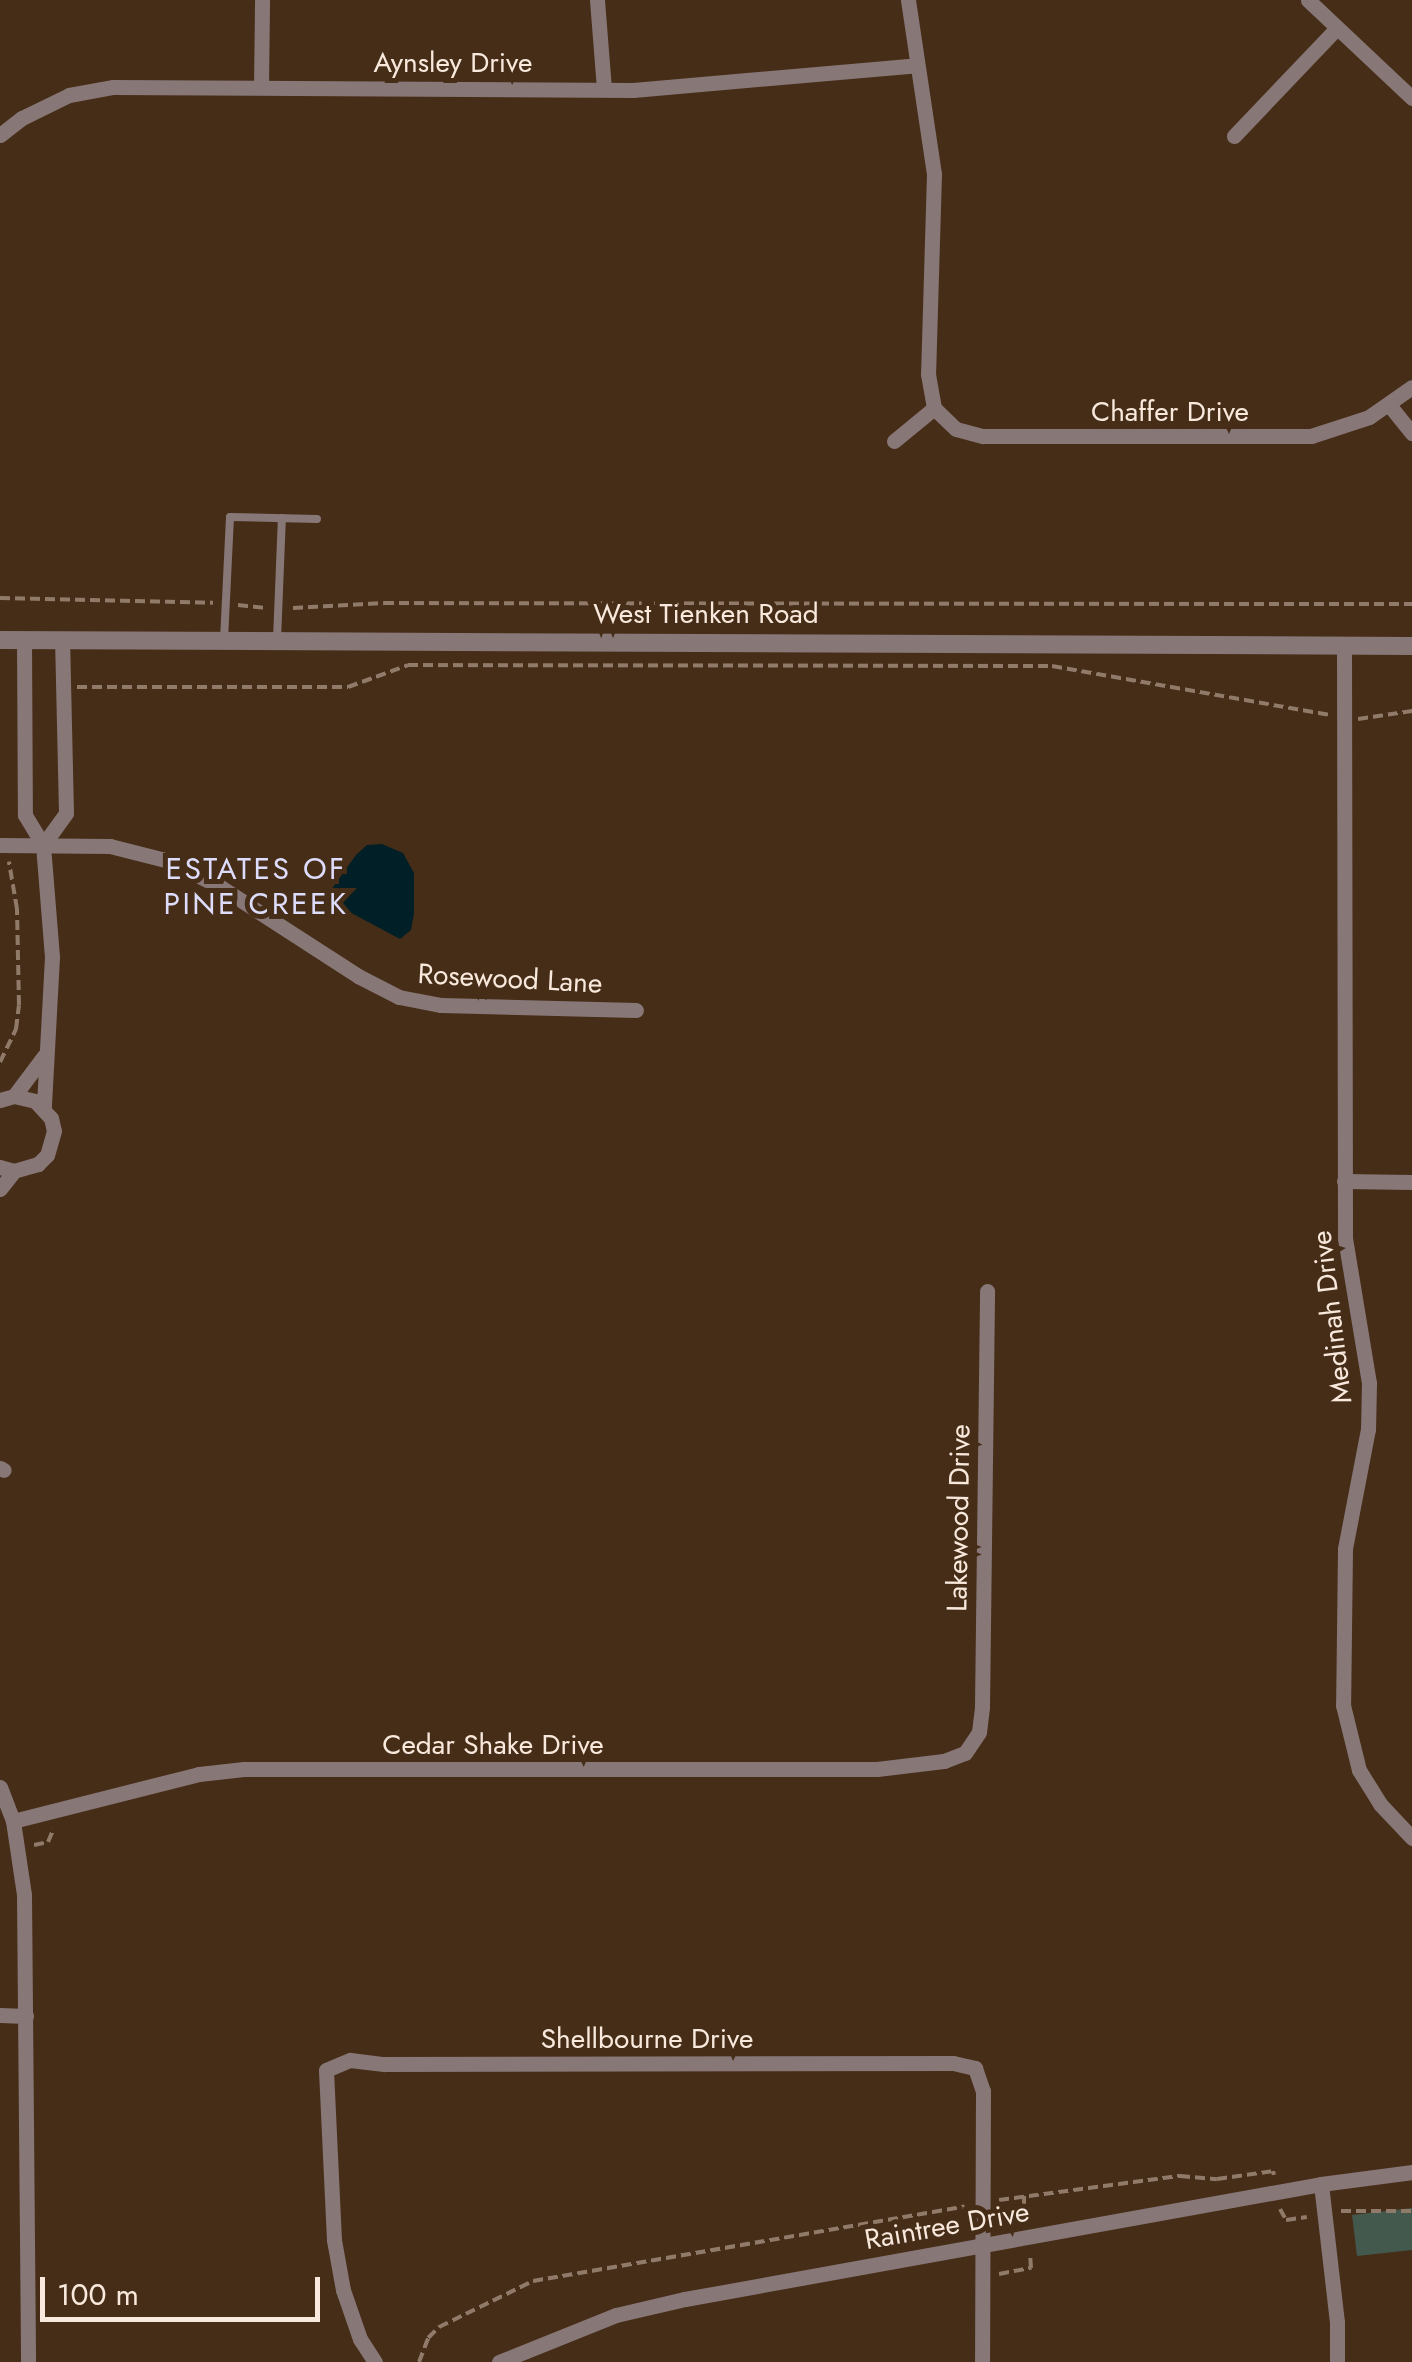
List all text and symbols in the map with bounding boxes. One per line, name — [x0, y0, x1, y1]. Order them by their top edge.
street label: Aynsley Drive — [374, 46, 532, 80]
street label: Chaffer Drive — [1091, 395, 1249, 429]
street label: West Tienken Road — [593, 597, 819, 631]
district label: ESTATES OF PINE CREEK — [164, 851, 348, 922]
street label: Rosewood Lane — [417, 957, 603, 1001]
street label: Medinah Drive — [1305, 1229, 1359, 1405]
street label: Lakewood Drive — [941, 1424, 977, 1612]
street label: Cedar Shake Drive — [382, 1728, 604, 1762]
street label: Shellbourne Drive — [541, 2022, 753, 2056]
street label: Raintree Drive — [862, 2195, 1032, 2257]
scale bar — [45, 2257, 325, 2319]
text: 100 m — [57, 2273, 139, 2316]

